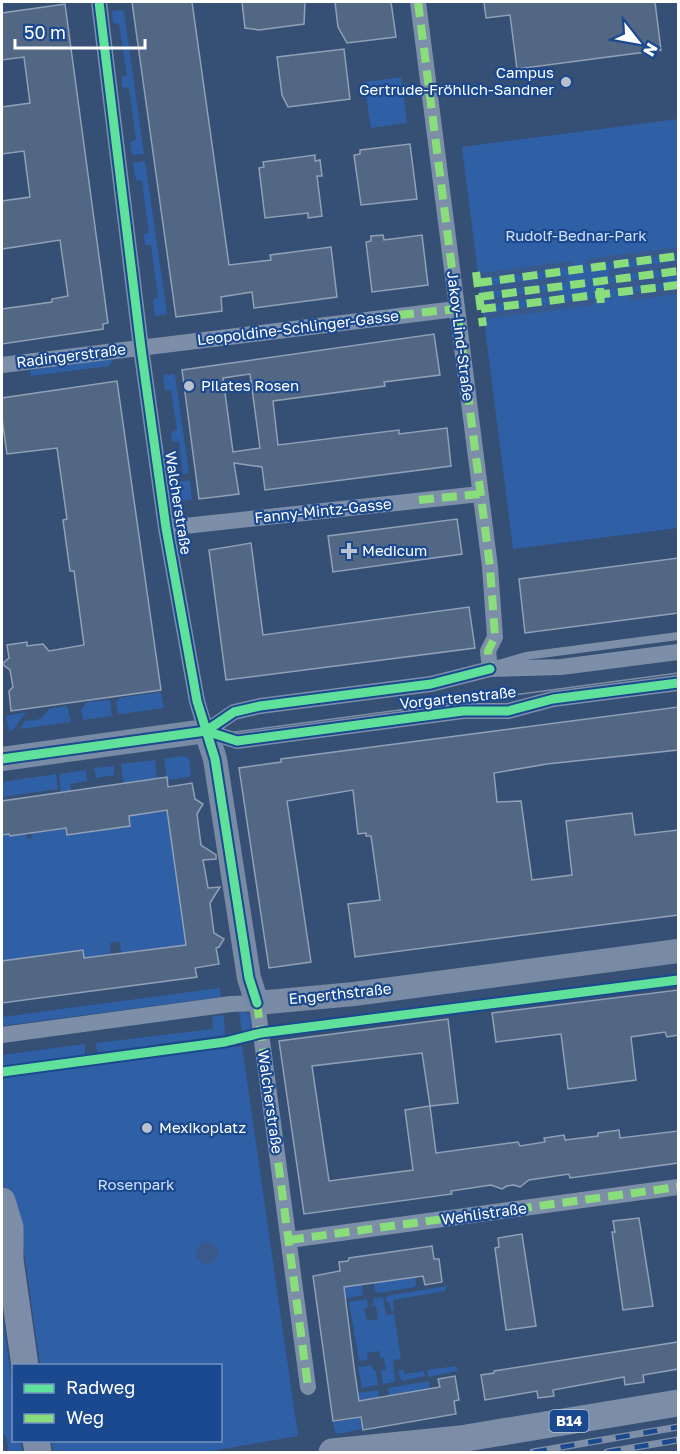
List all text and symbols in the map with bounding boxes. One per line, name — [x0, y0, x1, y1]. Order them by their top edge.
scale bar — [15, 12, 146, 50]
north arrow — [608, 12, 668, 72]
text: 50 m — [24, 21, 66, 43]
text: N — [639, 39, 663, 60]
place label: Campus Gertrude-Fröhlich-Sandner — [359, 63, 554, 98]
marker: Campus Gertrude-Fröhlich-Sandner — [559, 75, 573, 89]
park label: Rudolf-Bednar-Park — [505, 226, 647, 244]
street label: Jakov-Lind-Straße — [444, 270, 478, 402]
street label: Leopoldine-Schlinger-Gasse — [196, 306, 400, 348]
street label: Radingerstraße — [15, 339, 127, 371]
place label: Pilates Rosen — [201, 376, 299, 394]
marker: Pilates Rosen — [182, 379, 196, 393]
street label: Walcherstraße — [162, 450, 196, 556]
street label: Fanny-Mintz-Gasse — [253, 494, 393, 526]
place label: Medicum — [362, 541, 427, 559]
marker: Medicum — [340, 542, 358, 560]
street label: Vorgartenstraße — [399, 682, 517, 712]
street label: Engerthstraße — [288, 979, 392, 1007]
street label: Walcherstraße — [255, 1049, 287, 1155]
place label: Mexikoplatz — [159, 1118, 246, 1136]
marker: Mexikoplatz — [140, 1121, 154, 1135]
park label: Rosenpark — [98, 1175, 175, 1193]
street label: Wehlistraße — [440, 1198, 528, 1228]
legend — [12, 1364, 222, 1442]
text: Radweg — [66, 1376, 135, 1398]
text: Weg — [66, 1406, 104, 1428]
road number: B14 — [550, 1410, 588, 1432]

